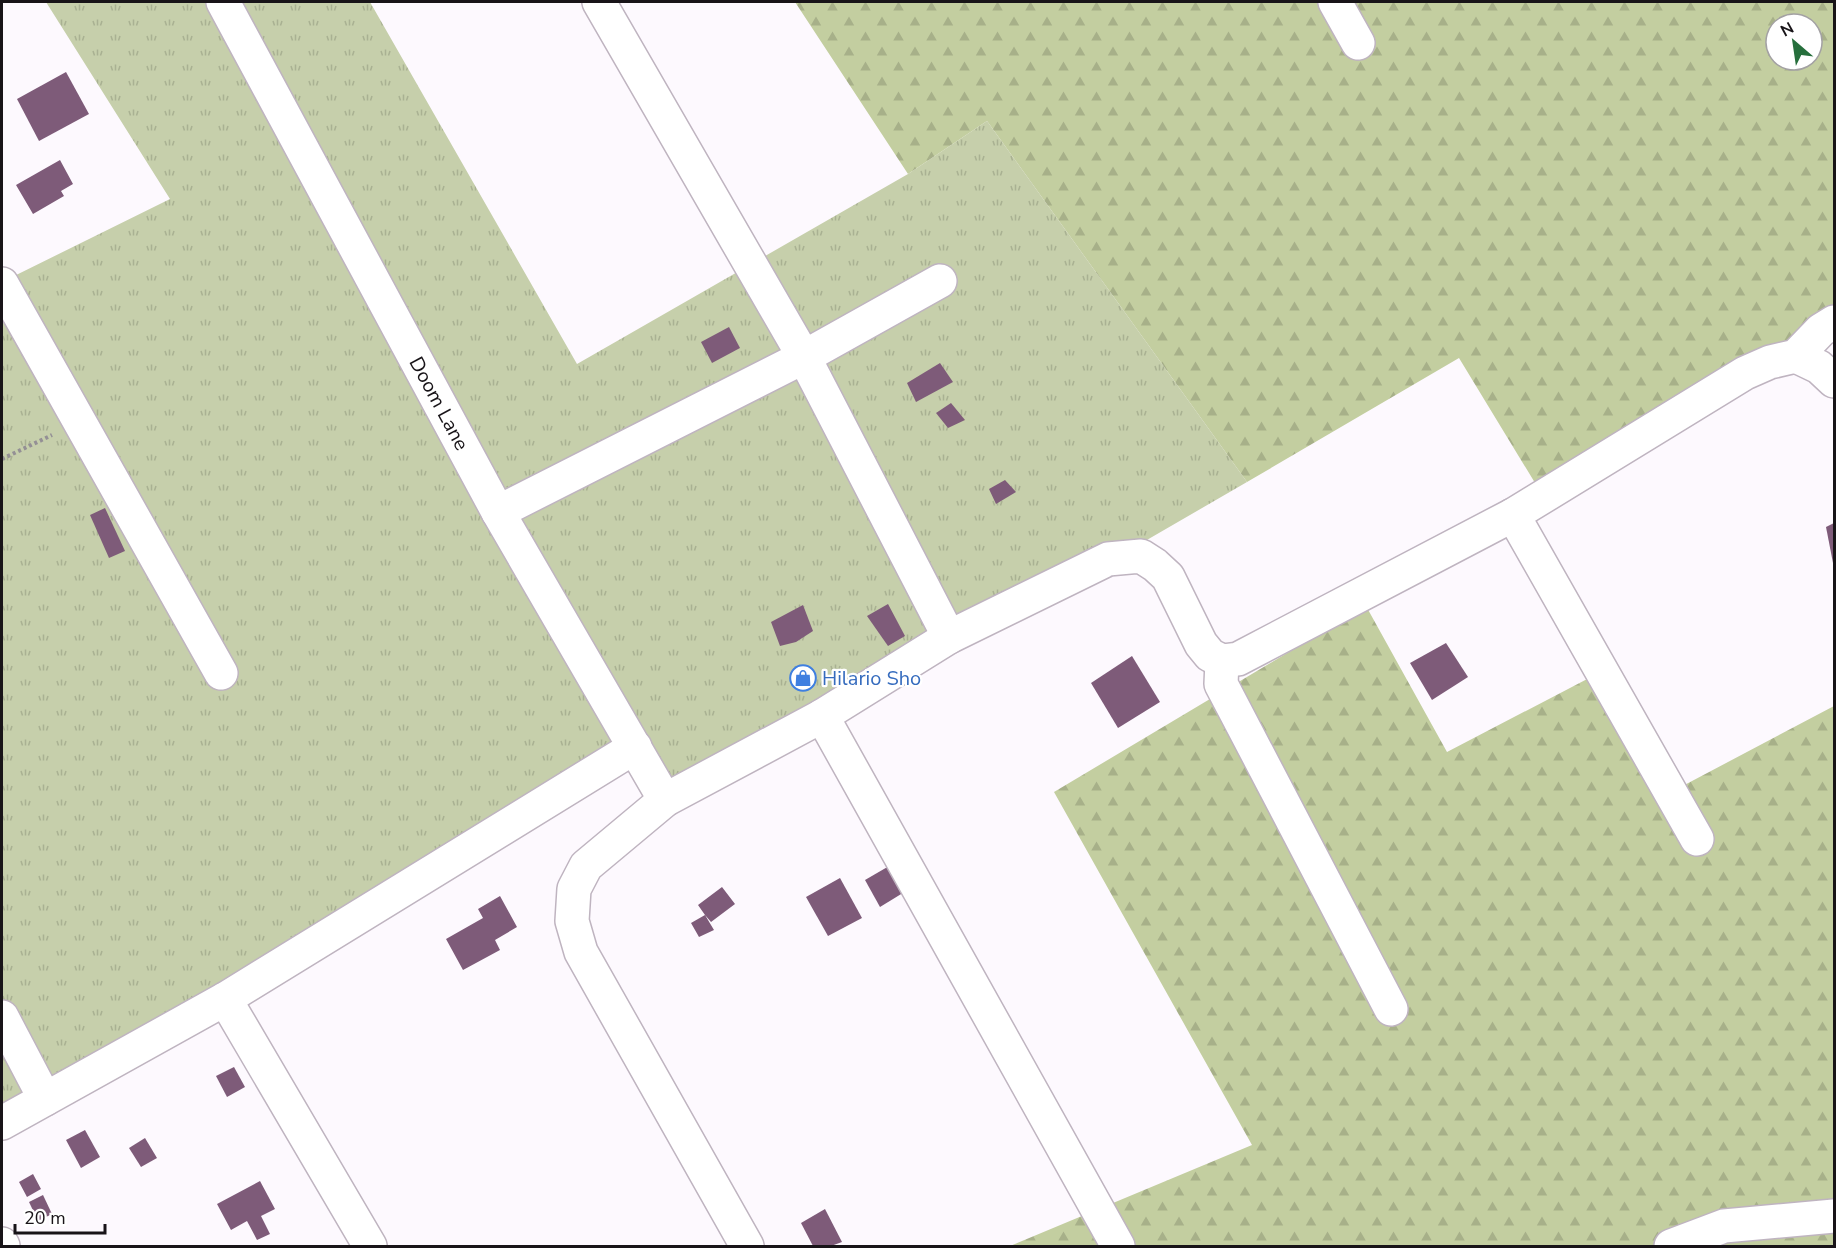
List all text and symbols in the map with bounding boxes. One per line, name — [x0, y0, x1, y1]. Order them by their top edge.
north arrow — [1764, 12, 1824, 72]
text: N — [1777, 17, 1798, 42]
street label: Doom Lane — [403, 352, 475, 455]
shop icon: Hilario Sho — [788, 663, 818, 693]
place label: Hilario Sho — [822, 665, 921, 692]
scale bar — [15, 1197, 105, 1235]
text: 20 m — [24, 1206, 66, 1230]

